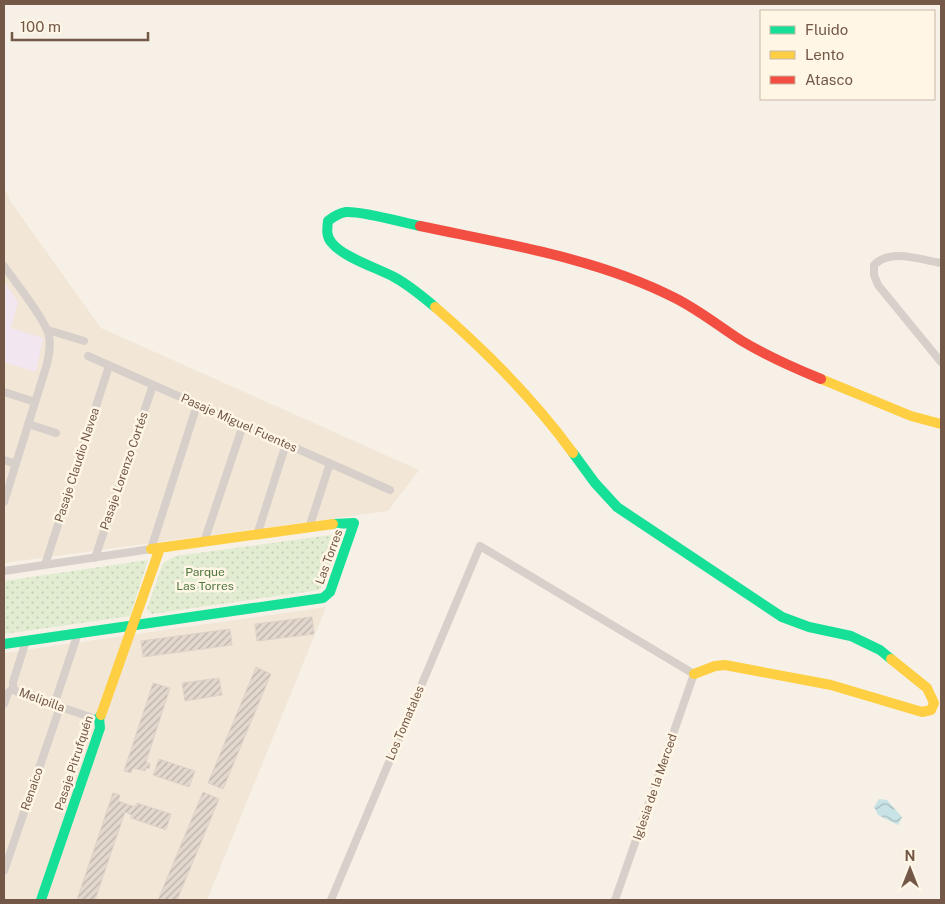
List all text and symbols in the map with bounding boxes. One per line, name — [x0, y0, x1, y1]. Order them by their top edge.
scale bar — [12, 10, 149, 42]
legend — [760, 10, 935, 100]
text: 100 m — [20, 18, 61, 35]
text: Fluido — [805, 21, 848, 38]
text: Lento — [805, 46, 844, 63]
text: Atasco — [805, 71, 853, 88]
street label: Pasaje Miguel Fuentes — [179, 391, 299, 455]
street label: Pasaje Claudio Navea — [52, 406, 102, 524]
street label: Pasaje Lorenzo Cortés — [97, 410, 151, 532]
street label: Las Torres — [313, 528, 345, 586]
park label: Parque Las Torres — [176, 565, 234, 593]
street label: Los Tomatales — [383, 684, 427, 762]
street label: Melipilla — [17, 685, 67, 715]
street label: Pasaje Pitrufquén — [52, 714, 96, 812]
street label: Iglesia de la Merced — [630, 732, 680, 842]
street label: Renaico — [18, 765, 46, 812]
north arrow — [885, 844, 935, 894]
text: N — [905, 848, 915, 864]

